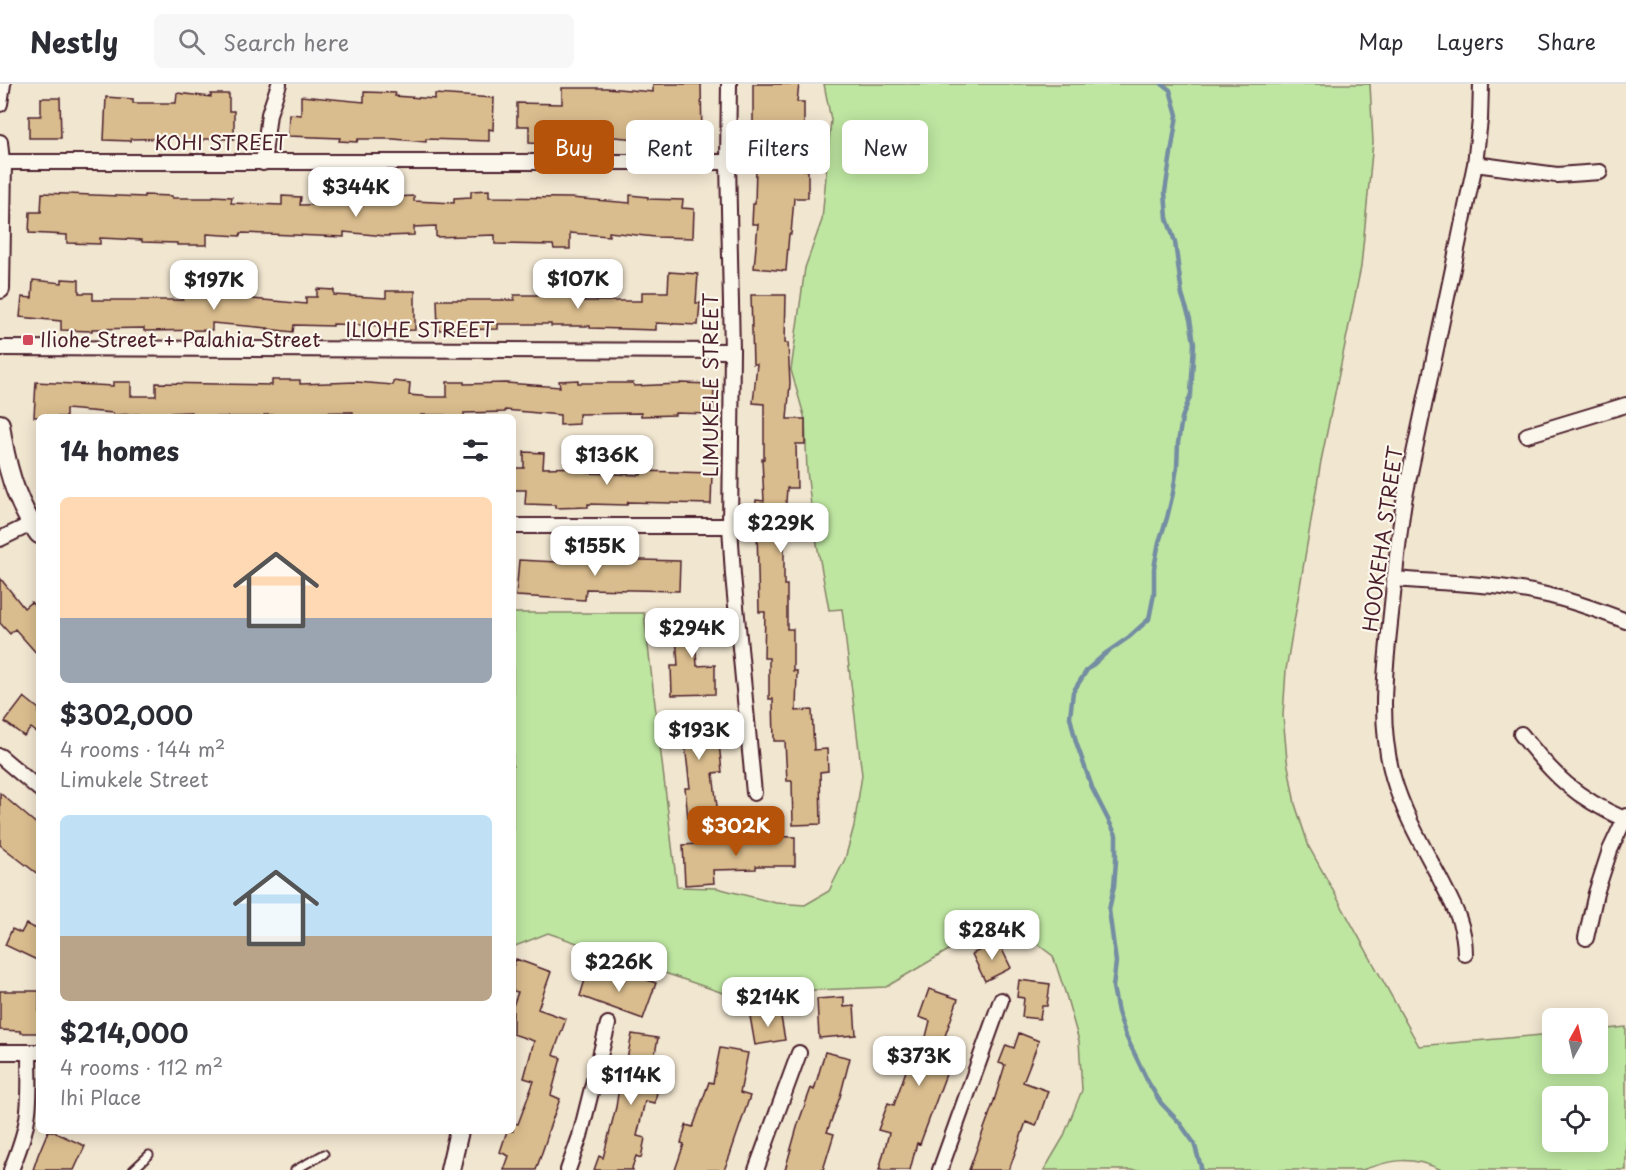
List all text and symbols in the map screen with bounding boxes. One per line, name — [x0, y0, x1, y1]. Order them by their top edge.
search box — [154, 14, 574, 68]
text: Nestly — [30, 20, 118, 63]
icon: search — [175, 25, 208, 58]
text: Search here — [223, 25, 349, 58]
text: Map — [1359, 25, 1403, 57]
text: Layers — [1436, 25, 1504, 57]
text: Share — [1537, 25, 1596, 57]
chip: Buy — [534, 120, 614, 174]
chip: Rent — [626, 120, 714, 174]
chip: Filters — [726, 120, 830, 174]
chip: New — [842, 120, 928, 174]
street label: KOHI STREET — [154, 127, 288, 157]
pin: $344K — [314, 167, 398, 218]
text: $344K — [322, 171, 390, 201]
pin: $107K — [536, 259, 620, 310]
pin: $197K — [172, 260, 256, 311]
text: $107K — [547, 263, 609, 293]
text: $197K — [184, 264, 244, 294]
street label: LIMUKELE STREET — [695, 293, 725, 477]
street label: ILIOHE STREET — [346, 314, 495, 344]
place label: Iliohe Street + Palahia Street — [40, 324, 320, 354]
marker: Iliohe Street + Palahia Street — [21, 333, 35, 347]
text: 14 homes — [60, 431, 179, 470]
icon: filters — [459, 434, 492, 467]
pin: $136K — [565, 435, 649, 486]
text: $136K — [575, 439, 639, 469]
street label: HOOKEHA STREET — [1354, 444, 1410, 634]
pin: $229K — [739, 503, 823, 554]
text: $229K — [748, 507, 814, 537]
pin: $155K — [553, 526, 637, 577]
text: $155K — [564, 530, 626, 560]
icon: home — [222, 536, 330, 644]
pin: $294K — [650, 608, 734, 659]
text: $294K — [659, 612, 725, 642]
text: $302,000 — [60, 695, 193, 734]
pin: $193K — [657, 710, 741, 761]
text: $193K — [668, 714, 730, 744]
text: 4 rooms · 144 m² — [60, 734, 225, 764]
text: Limukele Street — [60, 764, 208, 794]
pin: $302K — [694, 806, 778, 857]
text: $302K — [701, 810, 771, 840]
icon: home — [222, 854, 330, 962]
pin: $284K — [950, 910, 1034, 961]
text: $284K — [958, 914, 1026, 944]
pin: $226K — [577, 942, 661, 993]
text: $226K — [585, 946, 653, 976]
pin: $214K — [726, 977, 810, 1028]
text: $214K — [736, 981, 800, 1011]
north arrow — [1542, 1008, 1608, 1074]
map controls — [1542, 1008, 1608, 1152]
text: $214,000 — [60, 1013, 188, 1052]
pin: $373K — [877, 1036, 961, 1087]
text: $373K — [887, 1040, 951, 1070]
text: 4 rooms · 112 m² — [60, 1052, 223, 1082]
pin: $114K — [589, 1055, 673, 1106]
text: $114K — [601, 1059, 661, 1089]
text: Ihi Place — [60, 1082, 141, 1112]
button: locate — [1542, 1086, 1608, 1152]

